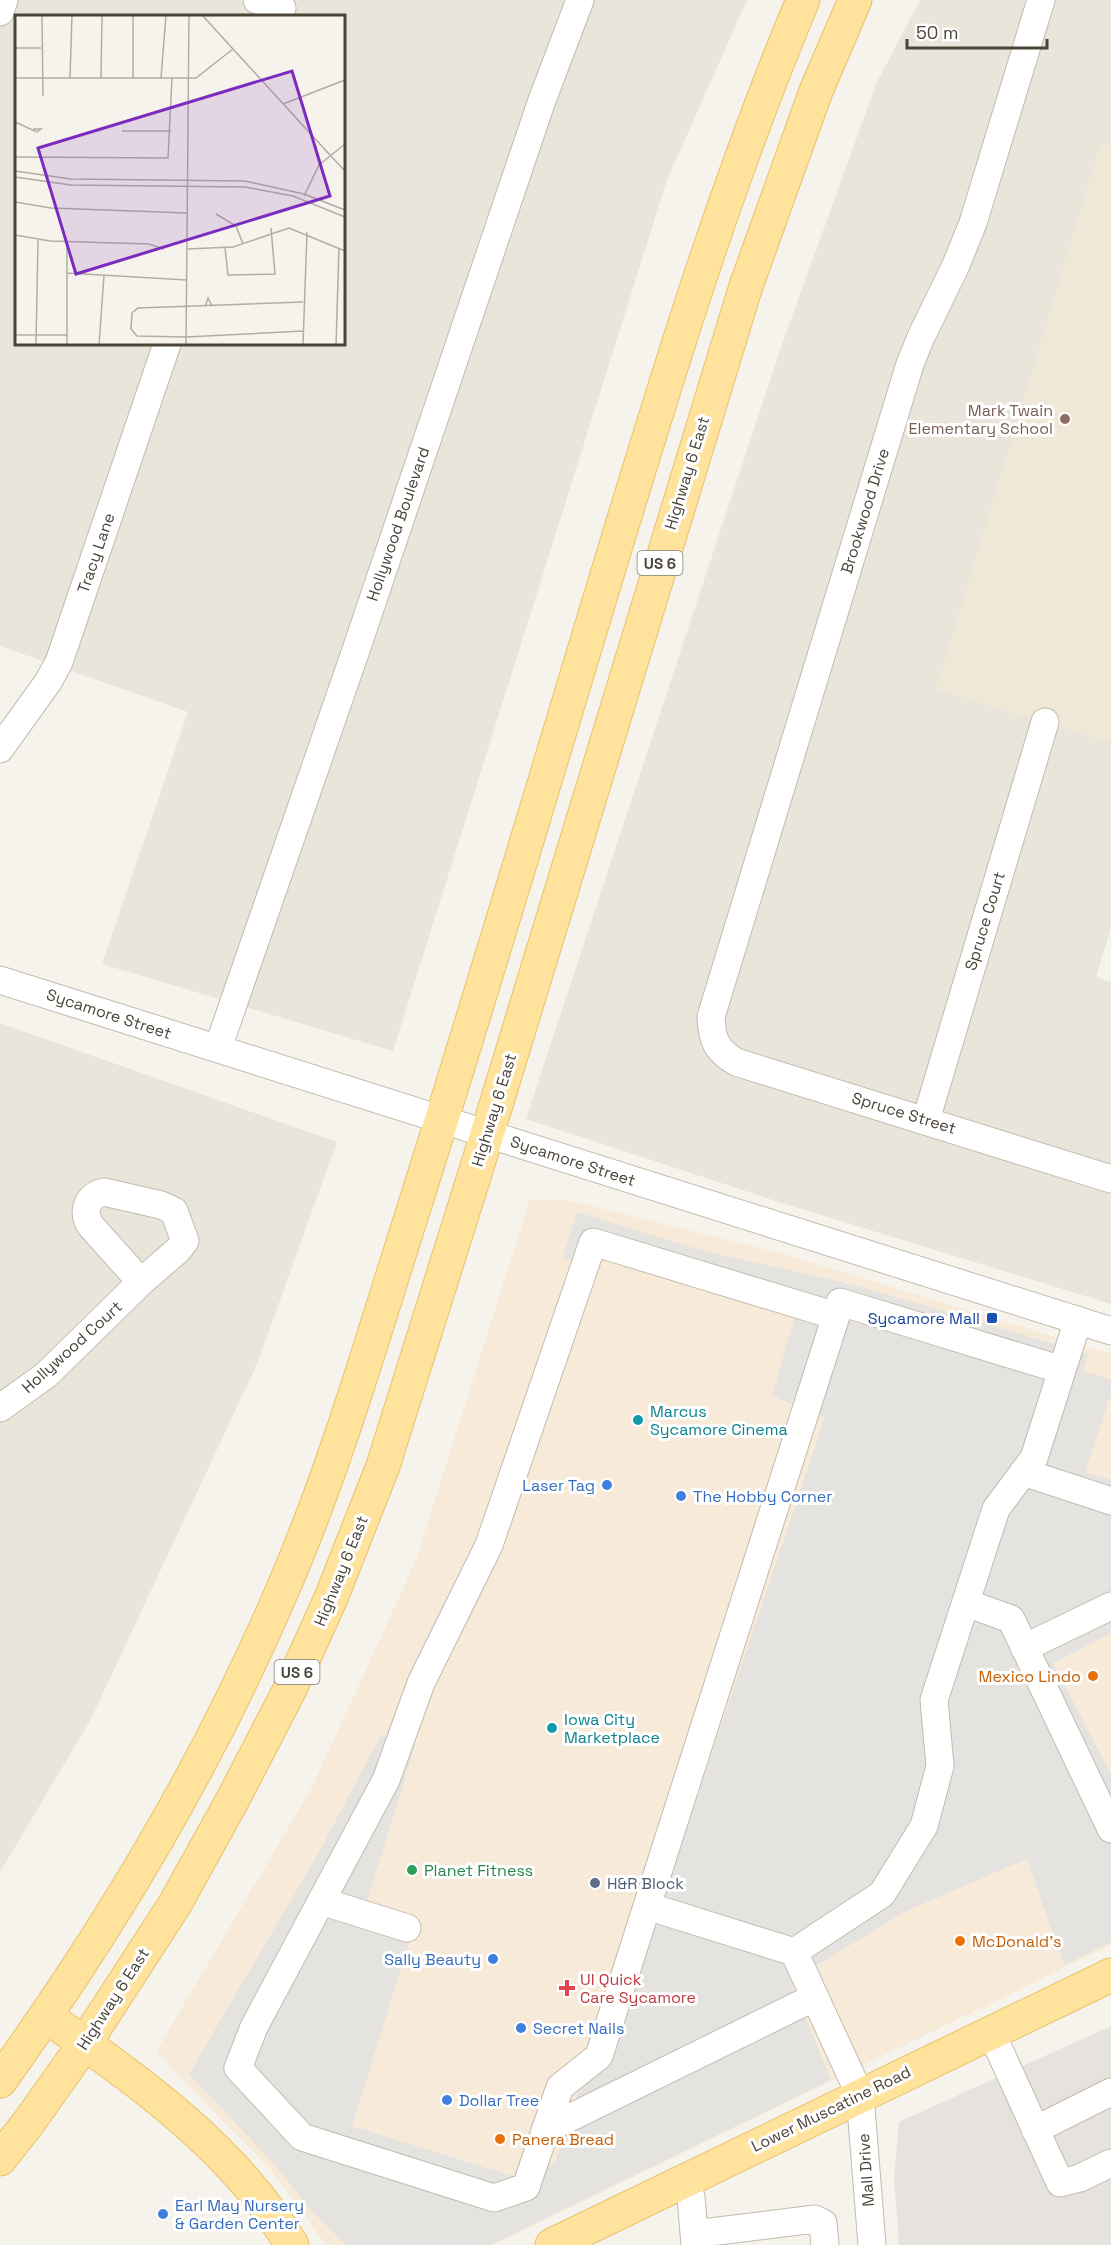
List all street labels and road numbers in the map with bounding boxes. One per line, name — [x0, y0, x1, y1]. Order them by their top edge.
street label: Highway 6 East — [660, 414, 714, 532]
street label: Hollywood Boulevard — [362, 444, 434, 604]
street label: Brookwood Drive — [836, 446, 894, 576]
street label: Tracy Lane — [72, 510, 120, 596]
road number: US 6 — [638, 551, 682, 575]
street label: Spruce Court — [960, 869, 1010, 973]
street label: Sycamore Street — [44, 984, 174, 1044]
street label: Highway 6 East — [467, 1051, 521, 1169]
street label: Spruce Street — [849, 1087, 959, 1139]
street label: Sycamore Street — [508, 1131, 638, 1191]
street label: Hollywood Court — [17, 1296, 127, 1398]
street label: Highway 6 East — [309, 1513, 373, 1629]
road number: US 6 — [274, 1660, 320, 1684]
street label: Highway 6 East — [72, 1944, 154, 2054]
street label: Lower Muscatine Road — [748, 2061, 914, 2157]
street label: Mall Drive — [853, 2133, 879, 2207]

